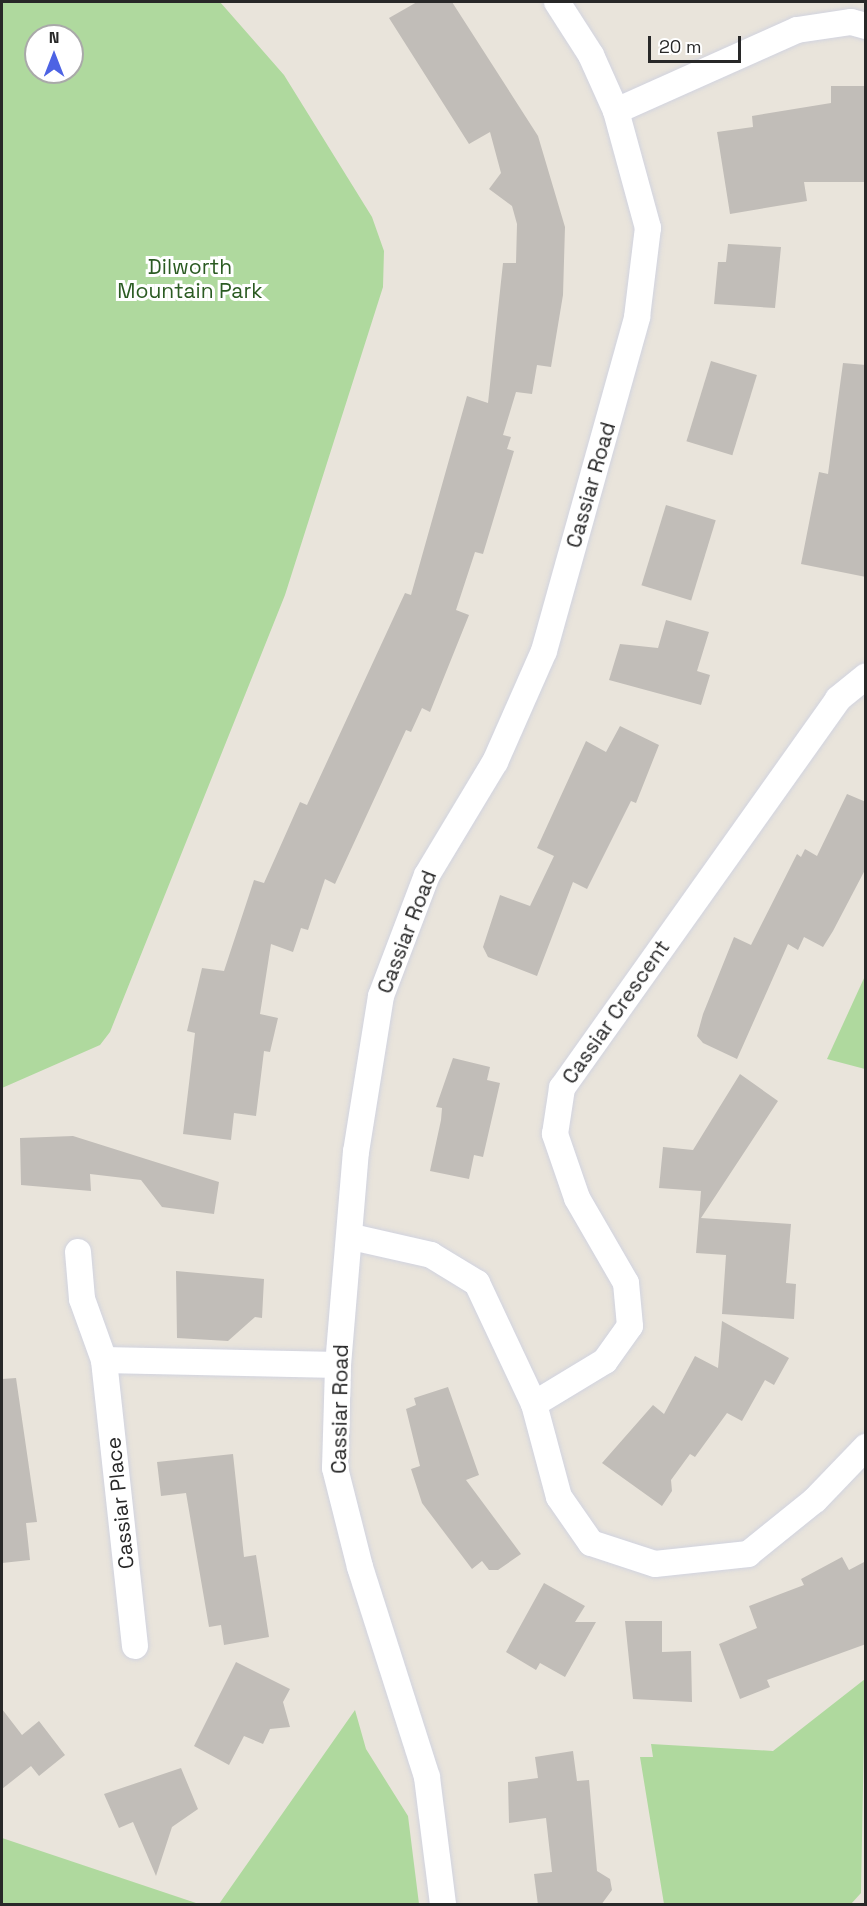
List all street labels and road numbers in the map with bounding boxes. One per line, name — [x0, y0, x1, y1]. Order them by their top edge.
street label: Cassiar Road — [561, 419, 621, 551]
street label: Cassiar Road — [372, 867, 442, 997]
street label: Cassiar Crescent — [557, 935, 675, 1089]
street label: Cassiar Road — [326, 1344, 354, 1474]
street label: Cassiar Place — [101, 1436, 139, 1570]

